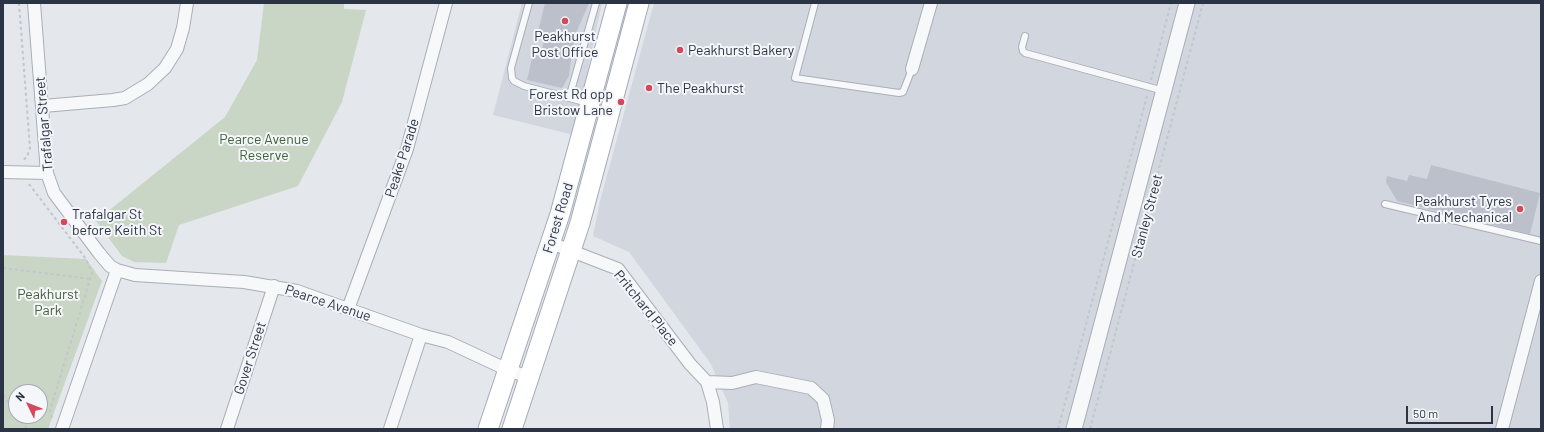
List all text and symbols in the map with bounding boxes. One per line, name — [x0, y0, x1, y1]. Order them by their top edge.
marker: Peakhurst Post Office — [560, 16, 570, 26]
place label: Peakhurst Post Office — [532, 28, 598, 60]
place label: Peakhurst Bakery — [688, 42, 794, 58]
marker: Peakhurst Bakery — [675, 45, 685, 55]
street label: Trafalgar Street — [31, 76, 57, 172]
place label: The Peakhurst — [657, 80, 744, 96]
marker: The Peakhurst — [644, 83, 654, 93]
place label: Forest Rd opp Bristow Lane — [529, 86, 613, 118]
marker: Forest Rd opp Bristow Lane — [616, 97, 626, 107]
street label: Peake Parade — [381, 116, 423, 200]
park label: Pearce Avenue Reserve — [219, 131, 309, 164]
street label: Stanley Street — [1128, 172, 1166, 260]
street label: Forest Road — [539, 181, 577, 255]
place label: Peakhurst Tyres And Mechanical — [1415, 193, 1512, 226]
marker: Peakhurst Tyres And Mechanical — [1515, 204, 1525, 214]
place label: Trafalgar St before Keith St — [72, 206, 162, 238]
marker: Trafalgar St before Keith St — [59, 217, 69, 227]
street label: Pritchard Place — [610, 267, 682, 349]
street label: Pearce Avenue — [283, 281, 373, 325]
park label: Peakhurst Park — [17, 286, 79, 318]
street label: Gover Street — [230, 319, 270, 397]
north arrow — [8, 384, 48, 424]
text: N — [12, 389, 27, 403]
scale bar — [1408, 398, 1495, 424]
text: 50 m — [1413, 406, 1438, 420]

